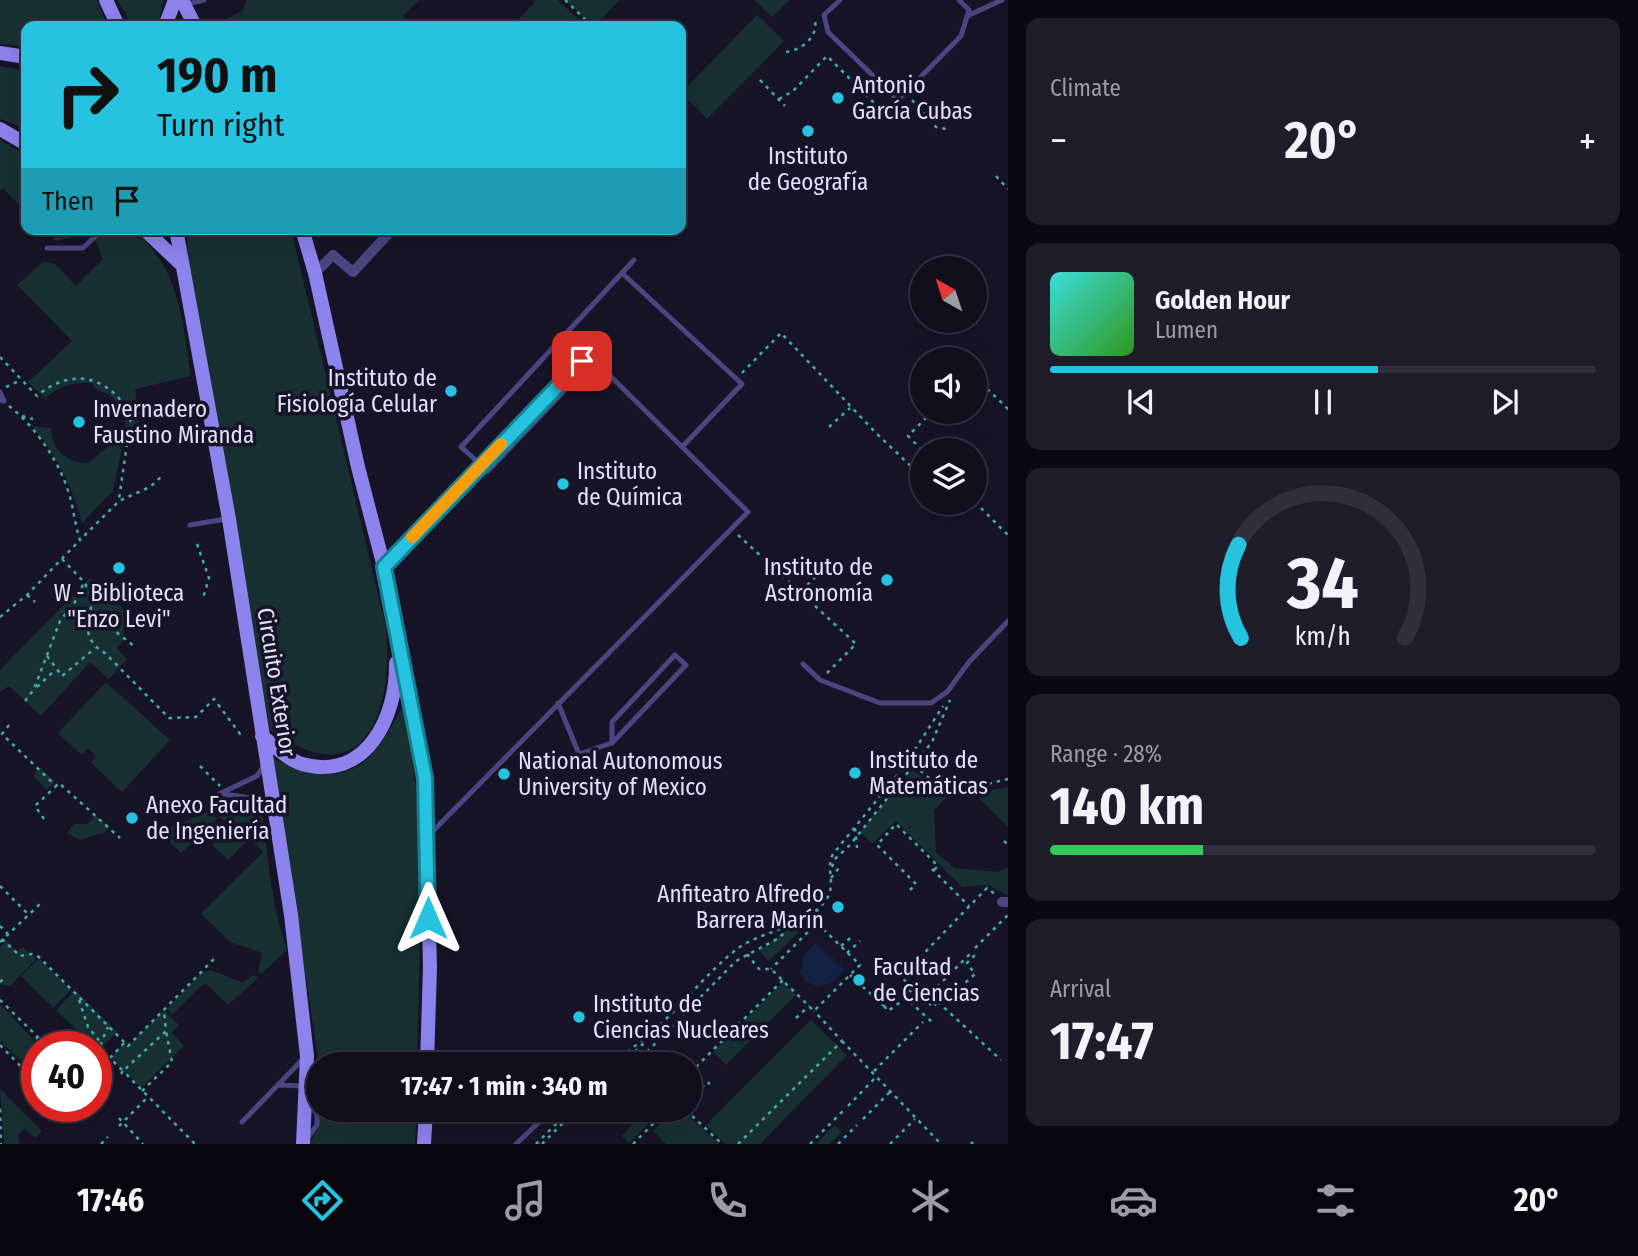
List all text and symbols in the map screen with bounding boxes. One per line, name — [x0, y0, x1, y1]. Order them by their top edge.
text: 190 m — [157, 46, 277, 105]
icon: right — [42, 49, 133, 140]
place label: Antonio García Cubas — [852, 71, 973, 125]
text: Climate — [1050, 74, 1121, 102]
marker: Antonio García Cubas — [830, 90, 846, 106]
text: Turn right — [157, 106, 284, 144]
text: 20° — [1285, 109, 1361, 172]
text: − — [1050, 118, 1067, 164]
text: + — [1579, 118, 1596, 164]
marker: Instituto de Geografía — [800, 123, 816, 139]
place label: Instituto de Geografía — [748, 142, 868, 196]
icon: arrive — [108, 182, 146, 220]
text: Then — [42, 186, 94, 217]
north arrow — [910, 256, 987, 332]
map controls — [910, 256, 987, 515]
text: Golden Hour — [1155, 285, 1290, 316]
text: Lumen — [1155, 316, 1218, 344]
pin — [552, 331, 612, 391]
icon: arrive — [563, 342, 601, 380]
button: sound — [910, 347, 987, 424]
place label: Instituto de Fisiología Celular — [277, 364, 437, 418]
marker: Instituto de Fisiología Celular — [443, 383, 459, 399]
icon: previous — [1122, 383, 1160, 421]
icon: pause — [1304, 383, 1342, 421]
icon: next — [1486, 383, 1524, 421]
place label: Invernadero Faustino Miranda — [93, 395, 254, 449]
marker: Invernadero Faustino Miranda — [71, 414, 87, 430]
button: layers — [910, 438, 987, 515]
place label: Instituto de Química — [577, 457, 683, 511]
marker: Instituto de Química — [555, 476, 571, 492]
text: 34 — [1286, 540, 1359, 627]
place label: Instituto de Astronomía — [764, 553, 873, 607]
marker: W - Biblioteca "Enzo Levi" — [111, 560, 127, 576]
marker: Instituto de Astronomía — [879, 572, 895, 588]
place label: W - Biblioteca "Enzo Levi" — [54, 579, 184, 633]
street label: Circuito Exterior — [251, 606, 303, 758]
text: km/h — [1295, 622, 1351, 652]
text: Range · 28% — [1050, 740, 1162, 768]
place label: Instituto de Matemáticas — [869, 746, 988, 800]
place label: National Autonomous University of Mexico — [518, 747, 723, 801]
marker: Instituto de Matemáticas — [847, 765, 863, 781]
marker: National Autonomous University of Mexico — [496, 766, 512, 782]
text: 140 km — [1050, 775, 1204, 838]
place label: Anexo Facultad de Ingeniería — [146, 791, 287, 845]
marker: Anexo Facultad de Ingeniería — [124, 810, 140, 826]
place label: Anfiteatro Alfredo Barrera Marín — [657, 880, 824, 934]
position arrow — [391, 881, 465, 955]
marker: Anfiteatro Alfredo Barrera Marín — [830, 899, 846, 915]
place label: Facultad de Ciencias — [873, 953, 980, 1007]
marker: Facultad de Ciencias — [851, 972, 867, 988]
text: Arrival — [1050, 975, 1111, 1003]
place label: Instituto de Ciencias Nucleares — [593, 990, 769, 1044]
marker: Instituto de Ciencias Nucleares — [571, 1009, 587, 1025]
text: 17:47 — [1050, 1010, 1154, 1073]
speed limit sign: 40 — [21, 1031, 112, 1122]
text: 17:47 · 1 min · 340 m — [401, 1071, 608, 1102]
icon: directions — [298, 1176, 347, 1225]
icon: music — [501, 1176, 550, 1225]
icon: phone — [703, 1176, 752, 1225]
icon: climate — [906, 1176, 955, 1225]
icon: car — [1109, 1176, 1158, 1225]
icon: filters — [1311, 1176, 1360, 1225]
text: 17:46 — [77, 1181, 144, 1219]
text: 20° — [1514, 1181, 1561, 1219]

